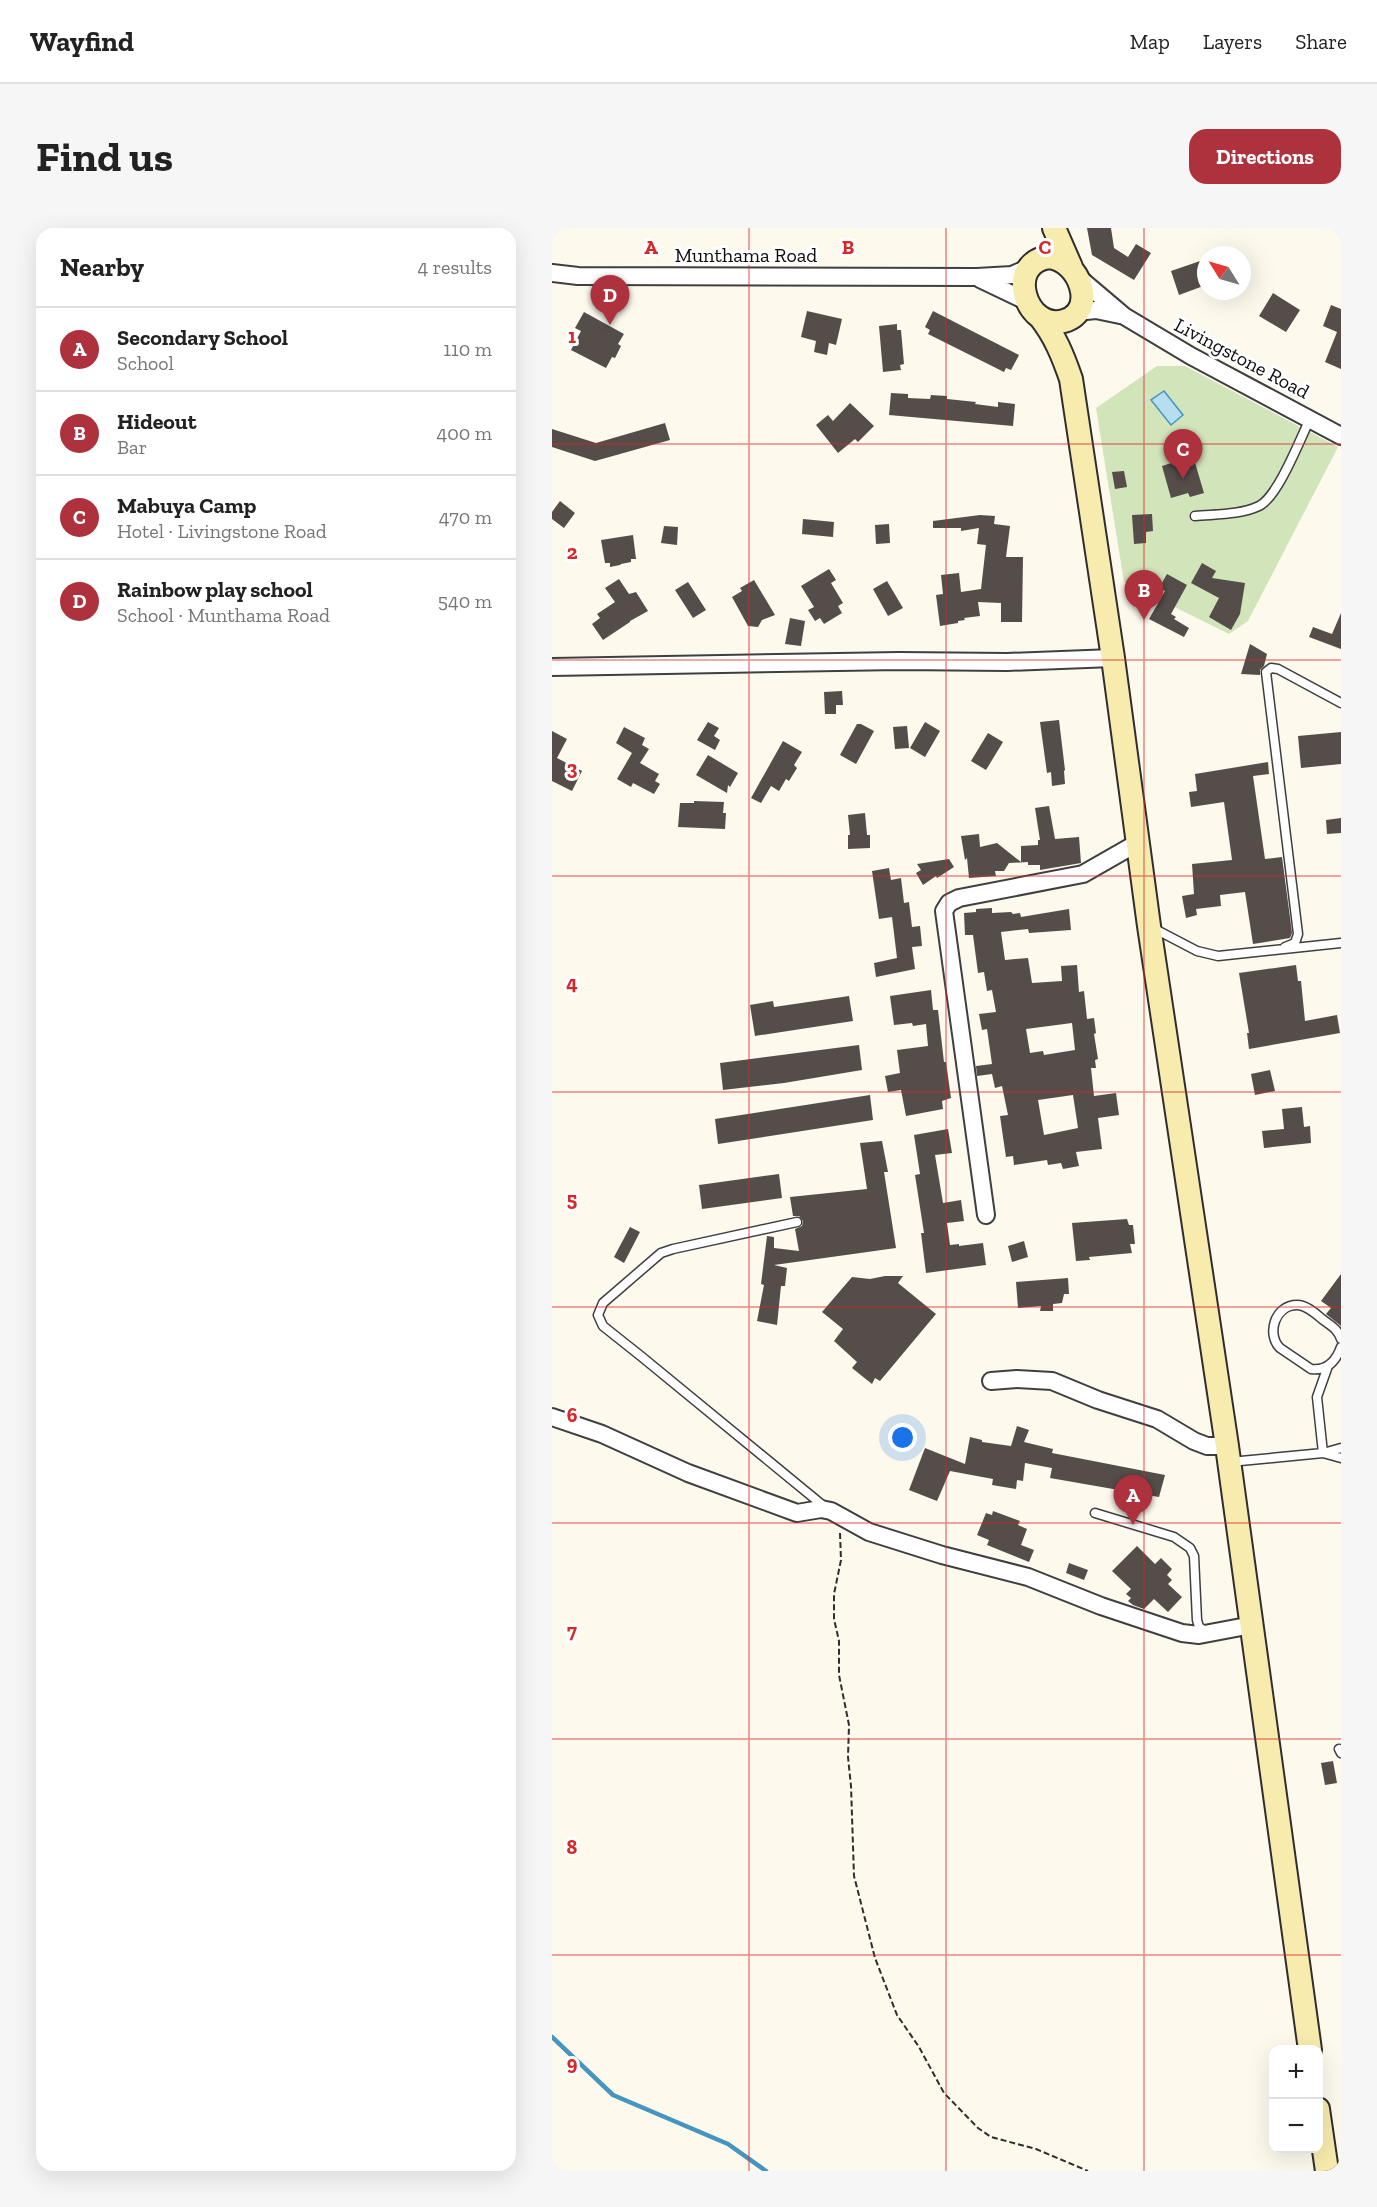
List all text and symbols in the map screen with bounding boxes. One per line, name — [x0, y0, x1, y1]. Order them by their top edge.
text: Wayfind — [30, 25, 134, 58]
text: Map — [1130, 29, 1170, 54]
text: Layers — [1203, 29, 1262, 54]
text: Share — [1295, 29, 1347, 54]
button: Directions — [1189, 129, 1341, 184]
text: Find us — [36, 131, 173, 182]
text: A — [644, 235, 658, 259]
text: B — [842, 235, 854, 259]
text: C — [1039, 235, 1052, 259]
street label: Munthama Road — [675, 243, 817, 267]
north arrow — [1197, 246, 1251, 300]
text: Nearby — [60, 251, 144, 283]
text: 4 results — [417, 255, 492, 279]
pin: D — [590, 276, 630, 325]
street label: Livingstone Road — [1170, 312, 1314, 404]
text: Secondary School — [117, 324, 288, 351]
text: 1 — [568, 324, 576, 348]
text: A — [73, 337, 86, 361]
text: 110 m — [443, 337, 492, 361]
text: School — [117, 351, 174, 375]
text: Hideout — [117, 408, 196, 435]
text: B — [73, 421, 86, 445]
text: 400 m — [436, 421, 492, 445]
pin: C — [1164, 430, 1202, 479]
text: Bar — [117, 435, 147, 459]
text: Mabuya Camp — [117, 492, 256, 519]
text: C — [73, 505, 86, 529]
text: 470 m — [439, 505, 492, 529]
text: Hotel · Livingstone Road — [117, 519, 327, 543]
text: 2 — [567, 540, 578, 564]
pin: B — [1124, 570, 1164, 620]
text: Rainbow play school — [117, 576, 313, 603]
text: D — [73, 589, 86, 613]
text: 540 m — [438, 589, 492, 613]
text: School · Munthama Road — [117, 603, 330, 627]
text: 3 — [567, 756, 578, 780]
text: 4 — [566, 971, 578, 995]
text: 5 — [567, 1187, 577, 1211]
text: 6 — [567, 1403, 578, 1427]
your location — [888, 1423, 917, 1452]
pin: A — [1114, 1476, 1152, 1525]
text: 7 — [567, 1619, 577, 1643]
text: 8 — [567, 1835, 578, 1859]
map controls — [1269, 2045, 1323, 2153]
button: + — [1269, 2045, 1323, 2099]
text: 9 — [567, 2051, 578, 2075]
button: − — [1269, 2099, 1323, 2153]

